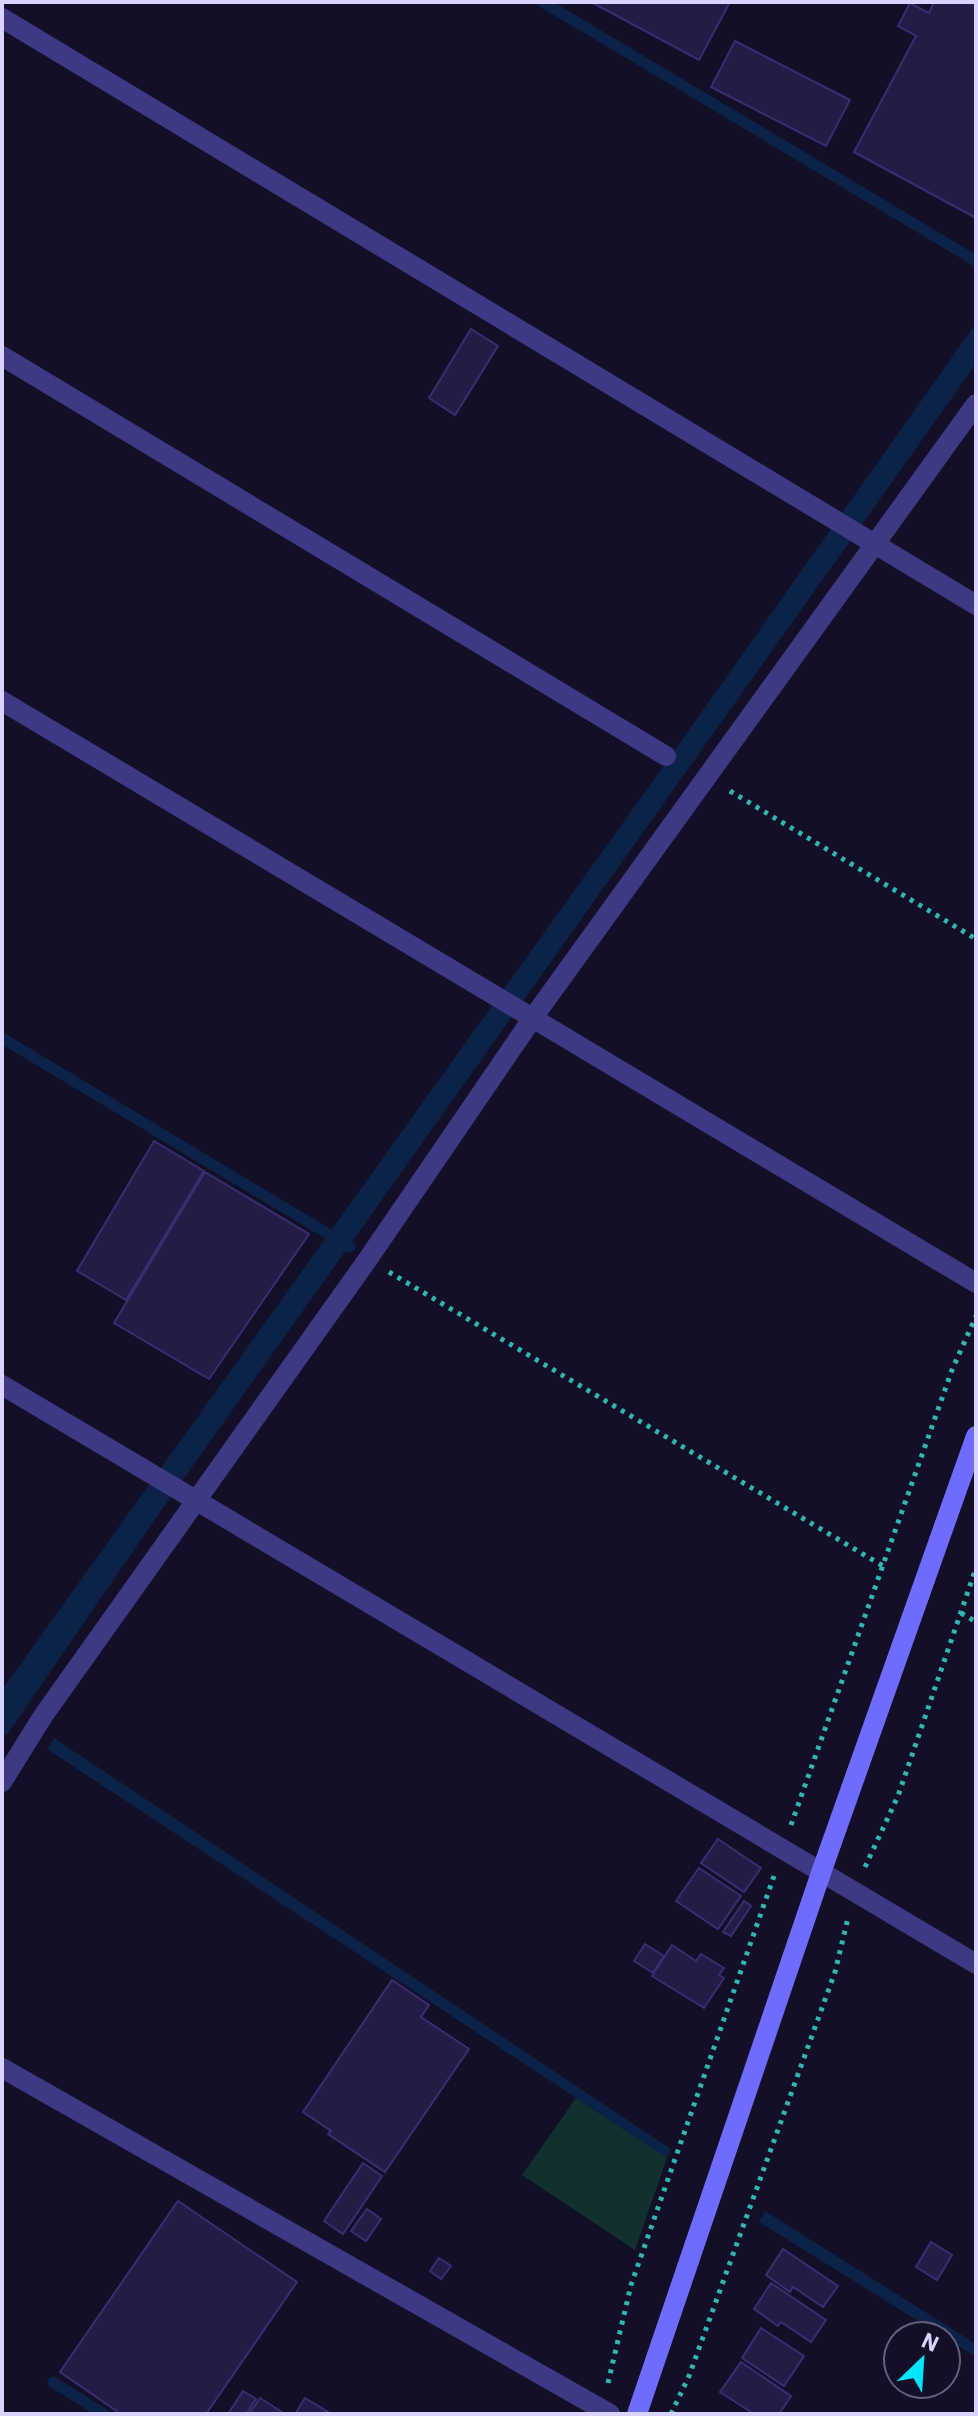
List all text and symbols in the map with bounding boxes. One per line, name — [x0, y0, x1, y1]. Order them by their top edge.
north arrow — [882, 2320, 962, 2400]
text: N — [917, 2325, 944, 2358]

